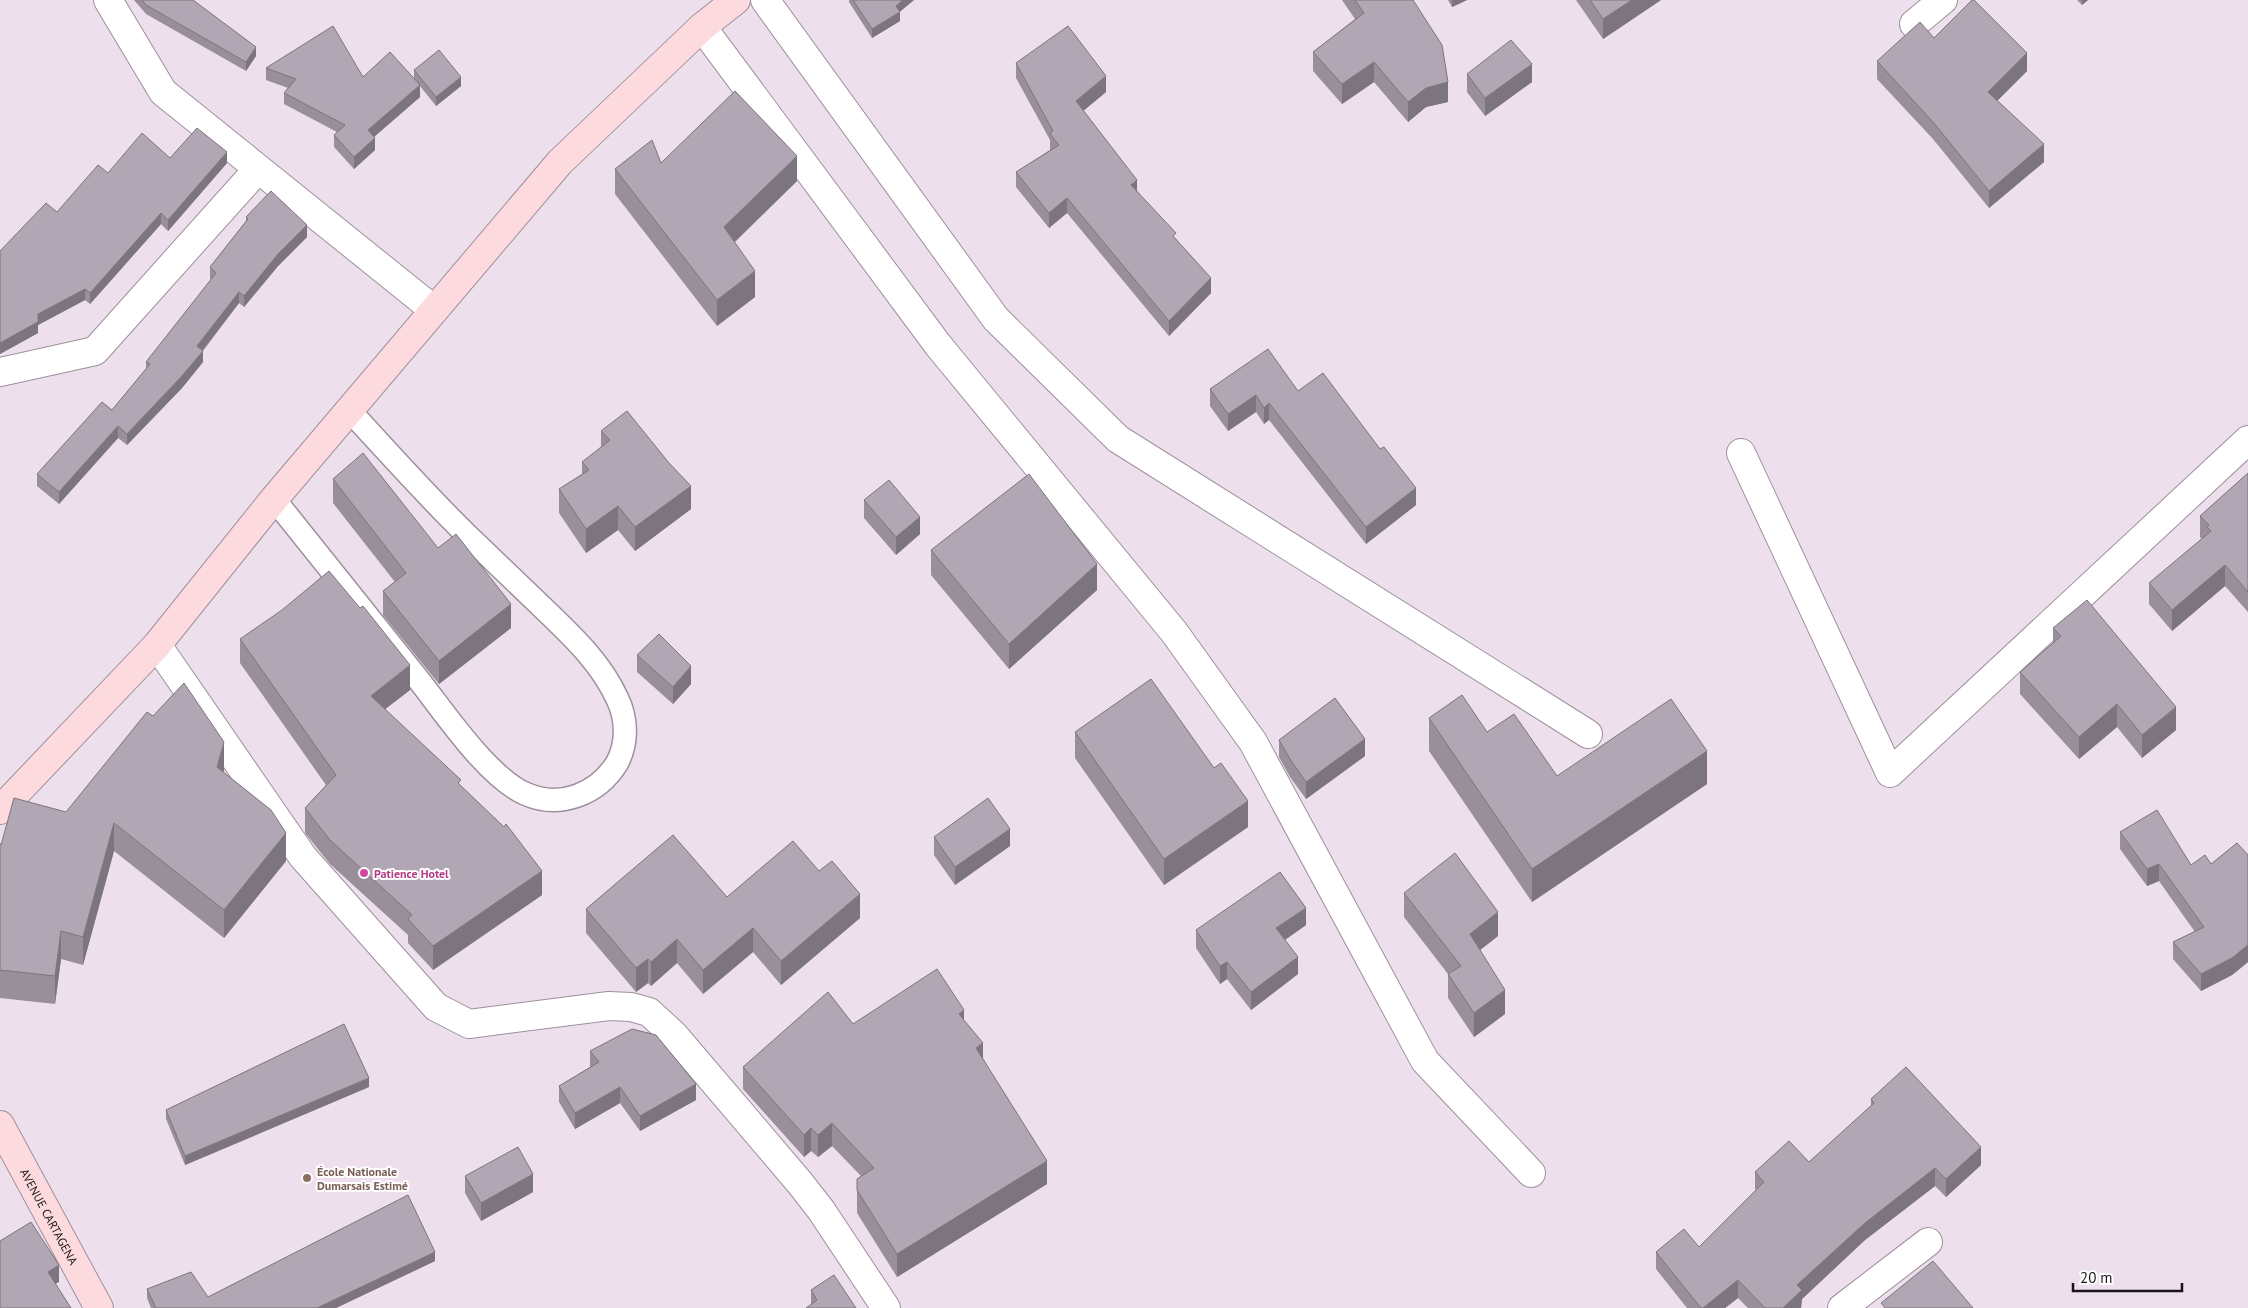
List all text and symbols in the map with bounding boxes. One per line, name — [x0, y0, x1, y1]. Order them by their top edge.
place label: Patience Hotel — [374, 866, 449, 881]
marker: Patience Hotel — [358, 867, 370, 879]
place label: École Nationale Dumarsais Estimé — [317, 1164, 408, 1193]
street label: AVENUE CARTAGENA — [17, 1166, 81, 1267]
marker: École Nationale Dumarsais Estimé — [301, 1172, 313, 1184]
scale bar — [2073, 1260, 2182, 1292]
text: 20 m — [2080, 1268, 2113, 1287]

